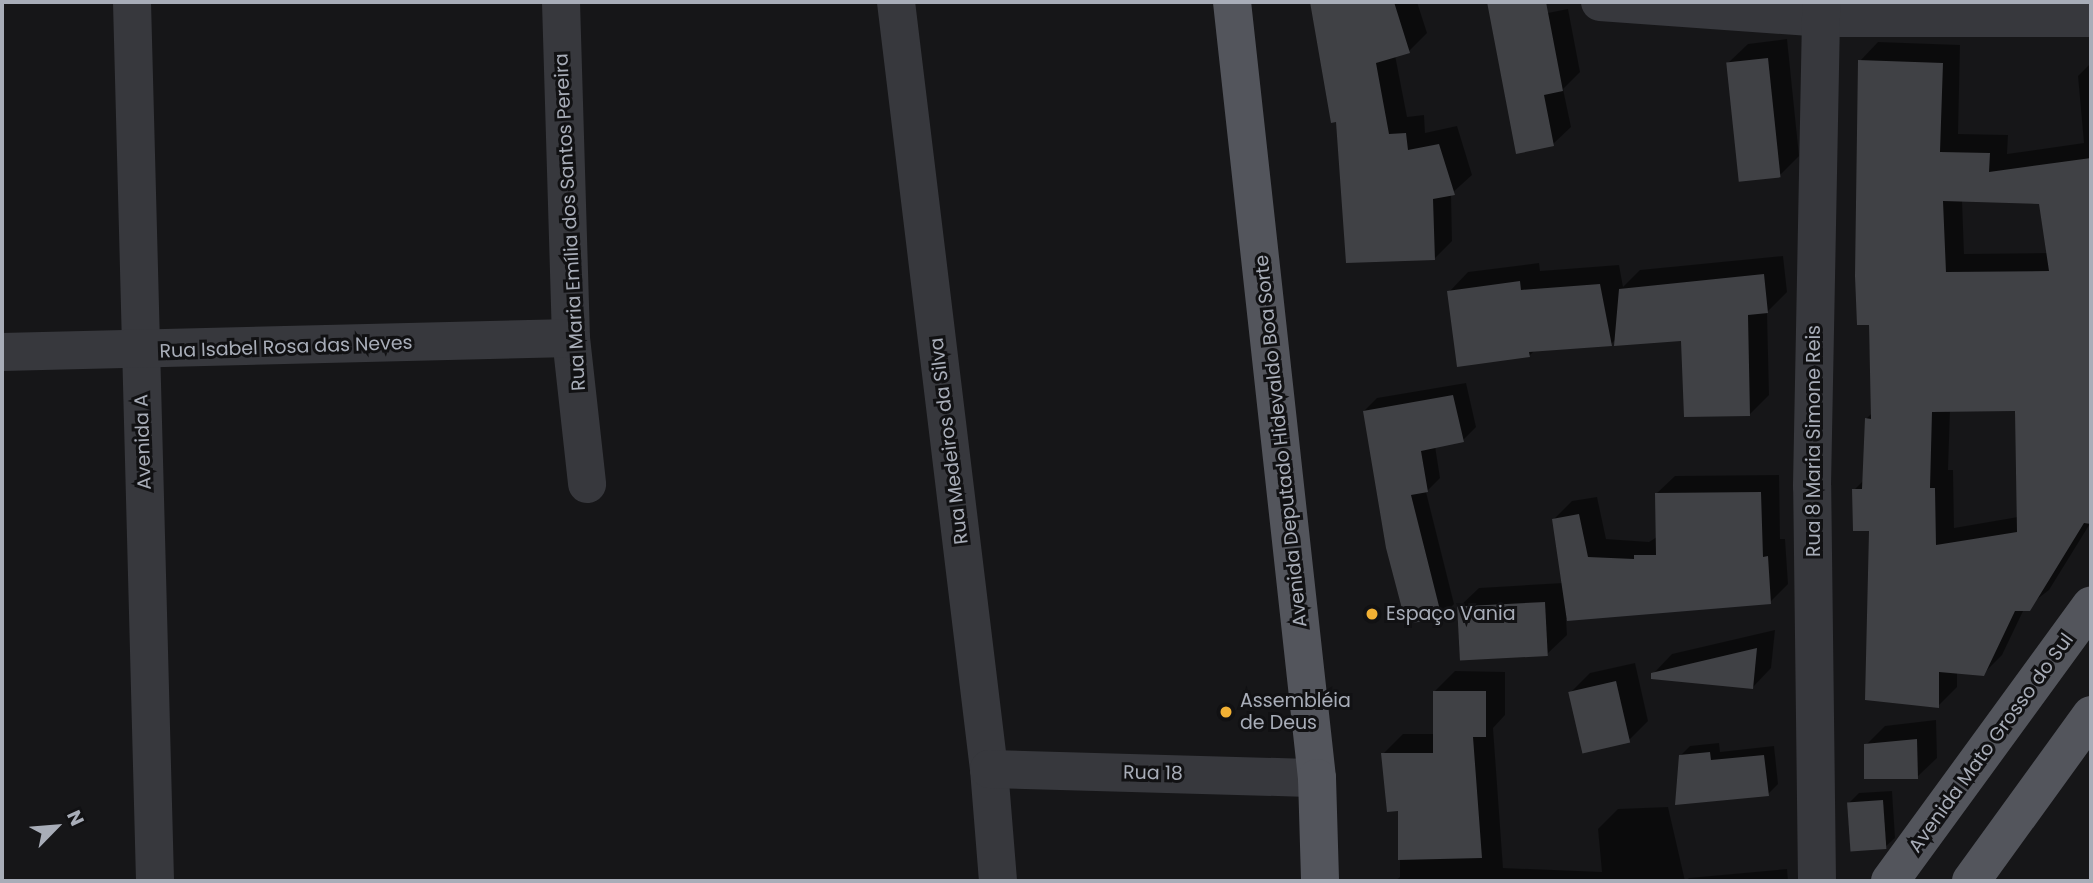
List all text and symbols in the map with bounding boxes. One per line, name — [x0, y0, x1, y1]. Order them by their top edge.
street label: Rua Maria Emília dos Santos Pereira — [550, 53, 590, 391]
street label: Avenida Deputado Hidevaldo Boa Sorte — [1250, 254, 1312, 628]
street label: Rua 8 Maria Simone Reis — [1803, 325, 1825, 557]
street label: Rua Isabel Rosa das Neves — [159, 331, 413, 363]
street label: Rua Medeiros da Silva — [925, 336, 973, 546]
street label: Avenida A — [130, 394, 156, 490]
place label: Espaço Vania — [1386, 603, 1515, 625]
marker: Espaço Vania — [1364, 606, 1380, 622]
street label: Avenida Mato Grosso do Sul — [1904, 629, 2078, 857]
place label: Assembléia de Deus — [1240, 690, 1351, 734]
marker: Assembléia de Deus — [1218, 704, 1234, 720]
street label: Rua 18 — [1123, 761, 1183, 785]
north arrow — [21, 792, 91, 862]
text: N — [60, 806, 91, 830]

